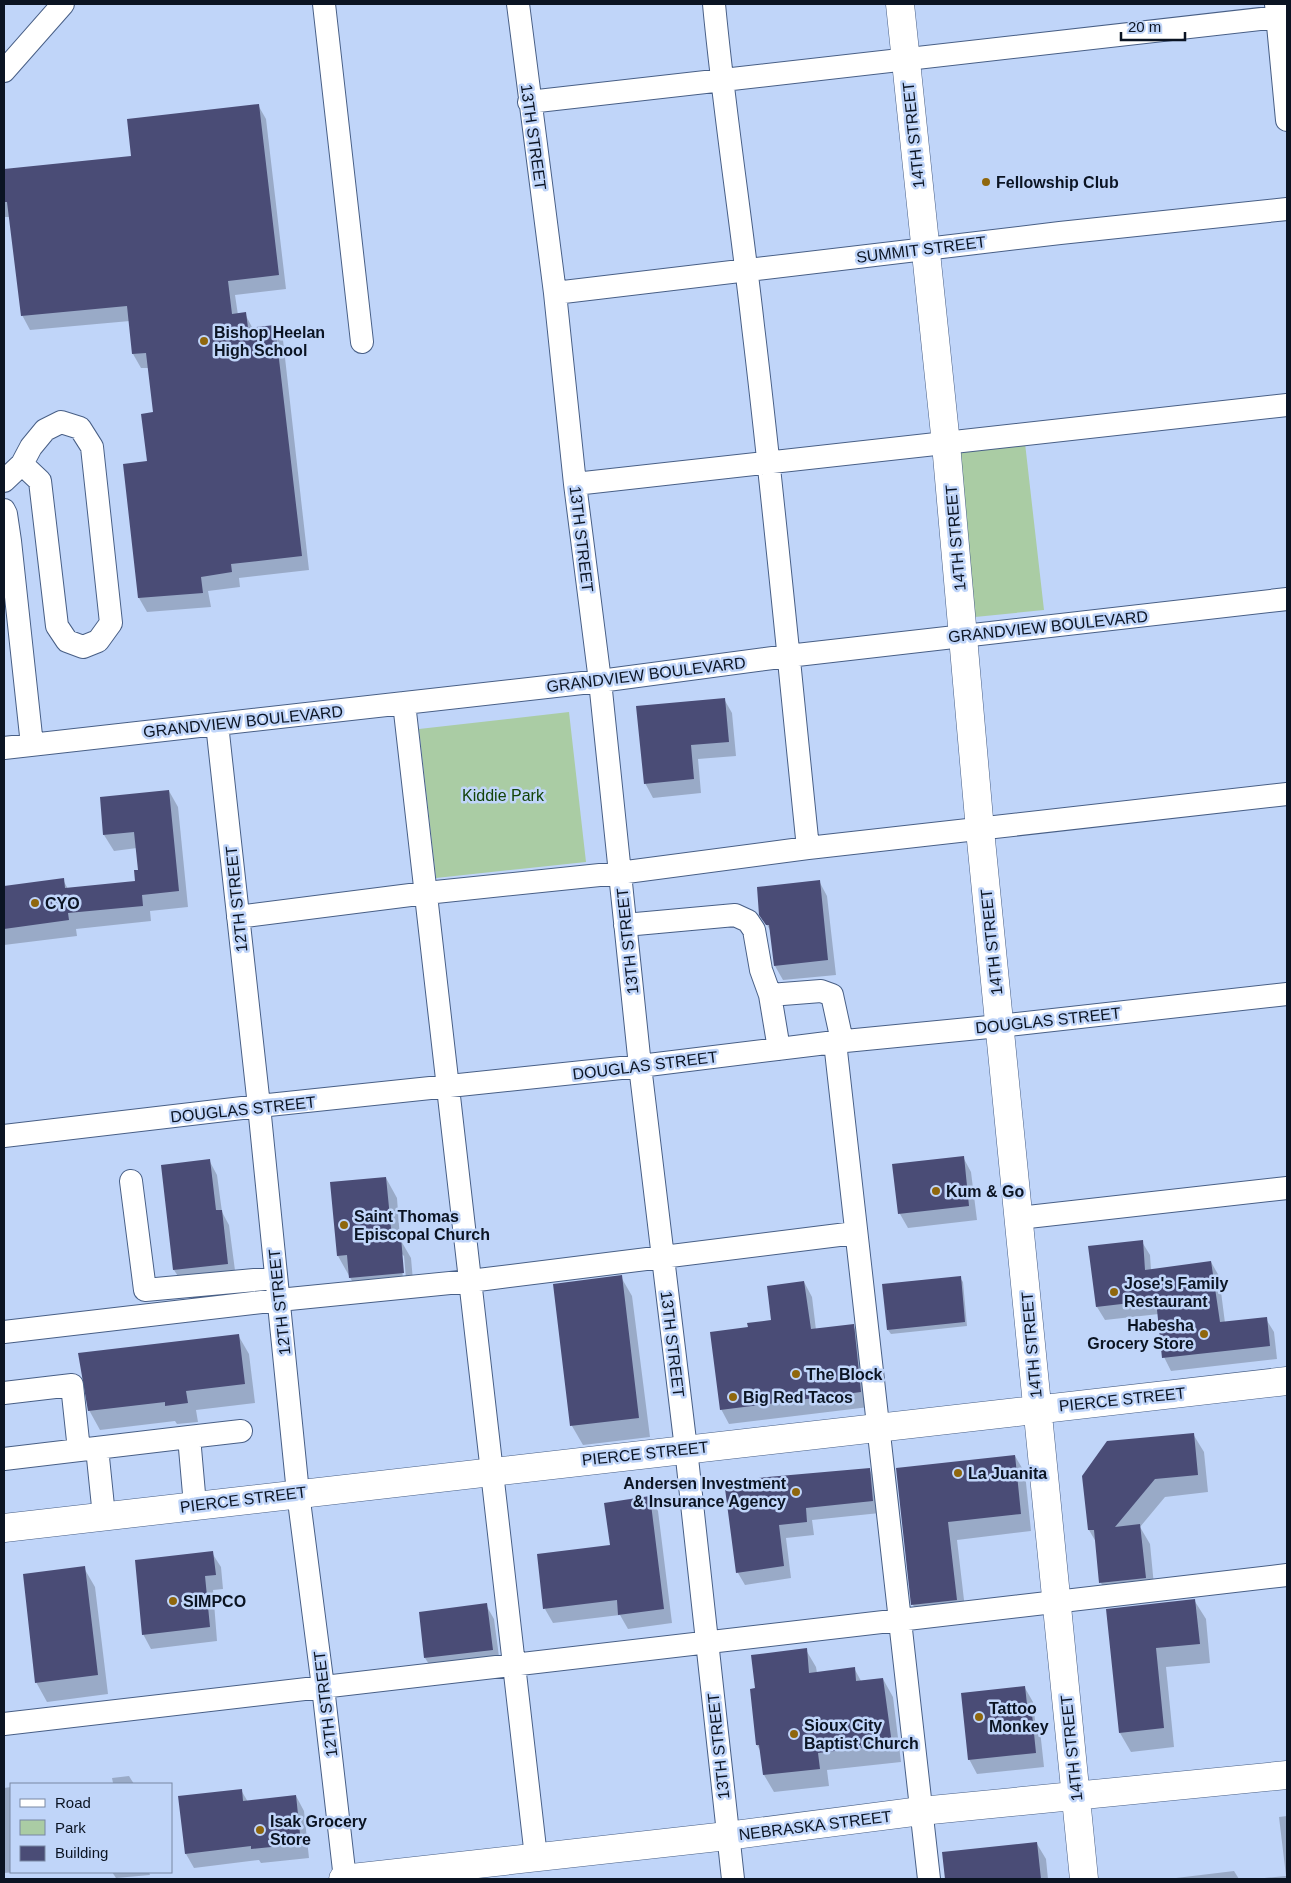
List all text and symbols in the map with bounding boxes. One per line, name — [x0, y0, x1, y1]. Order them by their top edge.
scale bar — [1121, 10, 1185, 42]
text: 20 m — [1128, 18, 1161, 35]
street label: 14TH STREET — [899, 81, 928, 189]
street label: 13TH STREET — [518, 83, 549, 191]
place label: Fellowship Club — [996, 174, 1119, 191]
marker: Fellowship Club — [980, 176, 992, 188]
street label: SUMMIT STREET — [855, 233, 987, 266]
place label: Bishop Heelan High School — [214, 324, 325, 359]
marker: Bishop Heelan High School — [198, 335, 210, 347]
street label: 14TH STREET — [942, 484, 969, 592]
street label: 13TH STREET — [567, 485, 596, 593]
street label: GRANDVIEW BOULEVARD — [947, 608, 1149, 645]
street label: GRANDVIEW BOULEVARD — [545, 654, 747, 695]
street label: GRANDVIEW BOULEVARD — [142, 703, 344, 740]
park label: Kiddie Park — [462, 787, 545, 804]
street label: 12TH STREET — [222, 845, 251, 953]
street label: 13TH STREET — [613, 887, 642, 995]
street label: 14TH STREET — [977, 888, 1006, 996]
place label: CYO — [45, 895, 80, 912]
marker: CYO — [29, 897, 41, 909]
street label: DOUGLAS STREET — [975, 1004, 1122, 1037]
street label: DOUGLAS STREET — [572, 1048, 719, 1083]
street label: DOUGLAS STREET — [170, 1093, 317, 1126]
place label: Kum & Go — [946, 1183, 1024, 1200]
marker: Kum & Go — [930, 1185, 942, 1197]
place label: Saint Thomas Episcopal Church — [354, 1208, 490, 1243]
marker: Saint Thomas Episcopal Church — [338, 1219, 350, 1231]
street label: 12TH STREET — [265, 1248, 294, 1356]
place label: Jose's Family Restaurant — [1124, 1275, 1228, 1310]
marker: Jose's Family Restaurant — [1108, 1286, 1120, 1298]
street label: 13TH STREET — [658, 1290, 687, 1398]
street label: 14TH STREET — [1018, 1291, 1045, 1399]
place label: Habesha Grocery Store — [1087, 1317, 1194, 1352]
marker: Habesha Grocery Store — [1198, 1328, 1210, 1340]
place label: The Block — [806, 1366, 883, 1383]
marker: The Block — [790, 1368, 802, 1380]
street label: PIERCE STREET — [1058, 1384, 1186, 1415]
place label: Big Red Tacos — [743, 1389, 853, 1406]
marker: Big Red Tacos — [727, 1391, 739, 1403]
street label: PIERCE STREET — [581, 1438, 709, 1469]
place label: La Juanita — [968, 1465, 1047, 1482]
marker: La Juanita — [952, 1467, 964, 1479]
place label: Andersen Investment & Insurance Agency — [623, 1475, 787, 1510]
street label: PIERCE STREET — [179, 1483, 307, 1516]
marker: Andersen Investment & Insurance Agency — [790, 1486, 802, 1498]
place label: SIMPCO — [183, 1593, 246, 1610]
marker: SIMPCO — [167, 1595, 179, 1607]
street label: 12TH STREET — [311, 1650, 340, 1758]
street label: 13TH STREET — [704, 1692, 733, 1800]
street label: 14TH STREET — [1057, 1694, 1086, 1802]
place label: Tattoo Monkey — [989, 1700, 1049, 1735]
marker: Tattoo Monkey — [973, 1711, 985, 1723]
place label: Sioux City Baptist Church — [804, 1717, 919, 1752]
marker: Sioux City Baptist Church — [788, 1728, 800, 1740]
legend — [10, 1783, 172, 1873]
text: Road — [55, 1794, 91, 1811]
street label: NEBRASKA STREET — [738, 1808, 893, 1843]
place label: Isak Grocery Store — [270, 1813, 367, 1848]
text: Park — [55, 1819, 86, 1836]
marker: Isak Grocery Store — [254, 1824, 266, 1836]
text: Building — [55, 1844, 108, 1861]

